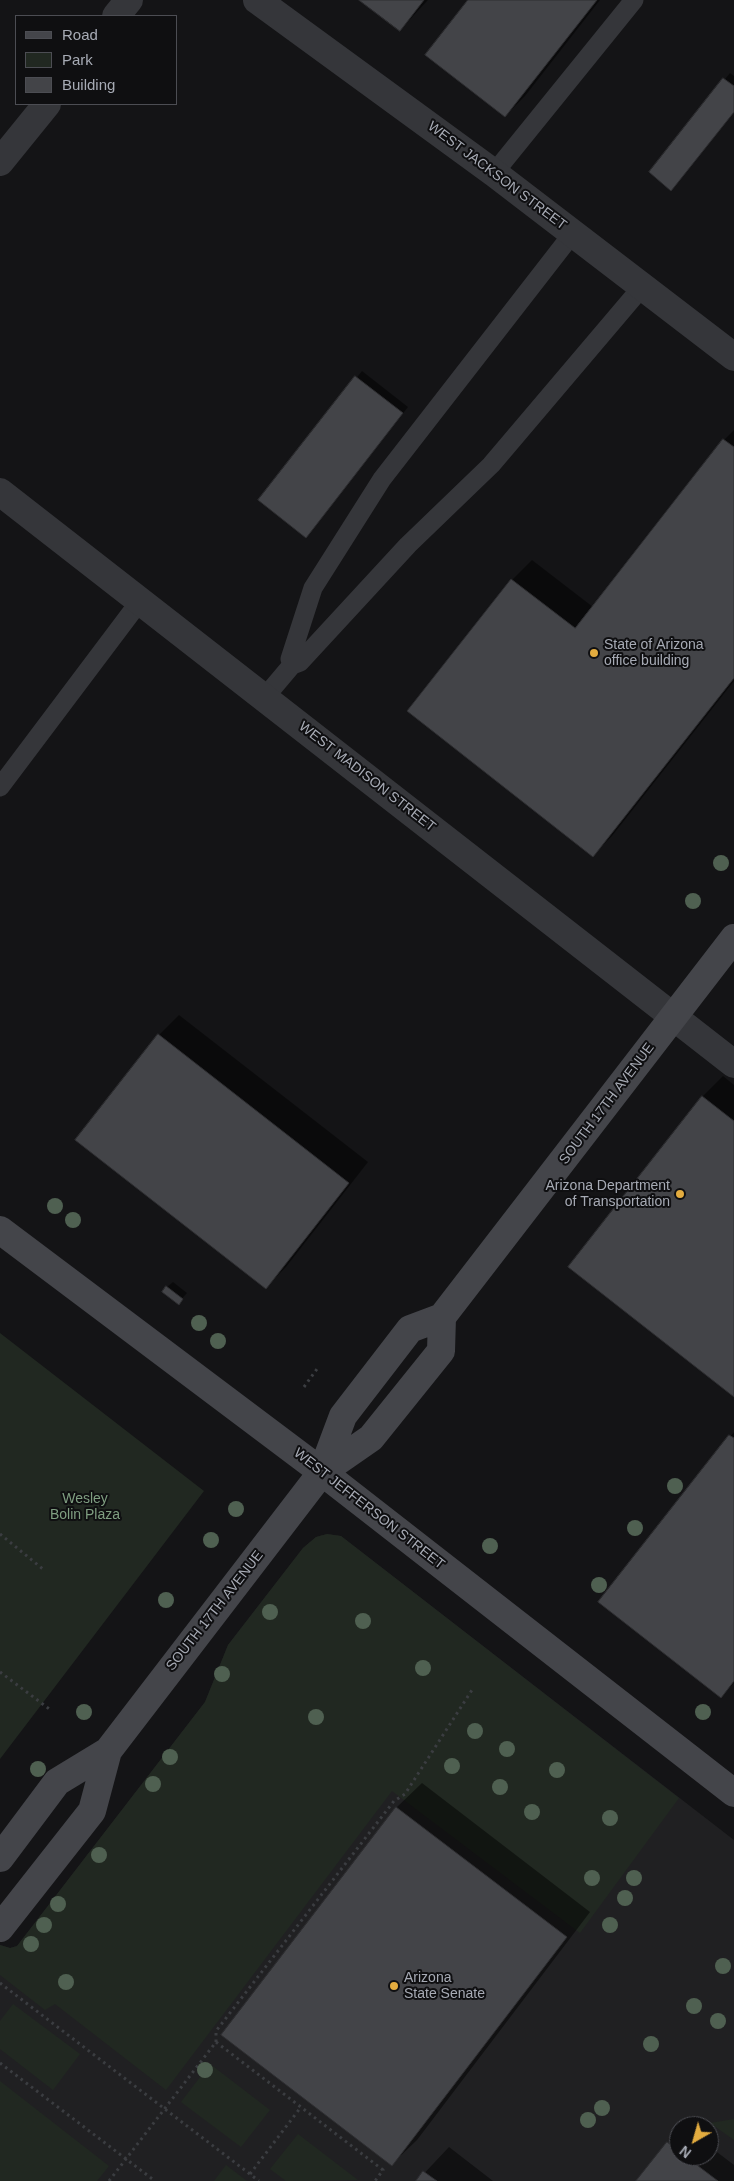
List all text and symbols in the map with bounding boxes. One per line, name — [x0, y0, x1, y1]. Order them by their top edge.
legend — [15, 15, 178, 105]
text: Road — [62, 26, 98, 43]
text: Park — [62, 51, 93, 68]
text: Building — [62, 76, 115, 93]
street label: WEST JACKSON STREET — [424, 118, 570, 234]
place label: State of Arizona office building — [604, 637, 704, 670]
marker: State of Arizona office building — [588, 647, 600, 659]
street label: WEST MADISON STREET — [295, 718, 439, 836]
street label: SOUTH 17TH AVENUE — [556, 1040, 658, 1168]
place label: Arizona Department of Transportation — [545, 1178, 670, 1210]
marker: Arizona Department of Transportation — [674, 1188, 686, 1200]
street label: WEST JEFFERSON STREET — [290, 1445, 448, 1573]
park label: Wesley Bolin Plaza — [50, 1491, 120, 1524]
street label: SOUTH 17TH AVENUE — [163, 1548, 267, 1674]
place label: Arizona State Senate — [404, 1970, 485, 2002]
marker: Arizona State Senate — [388, 1980, 400, 1992]
north arrow — [669, 2116, 719, 2166]
text: N — [676, 2143, 694, 2161]

